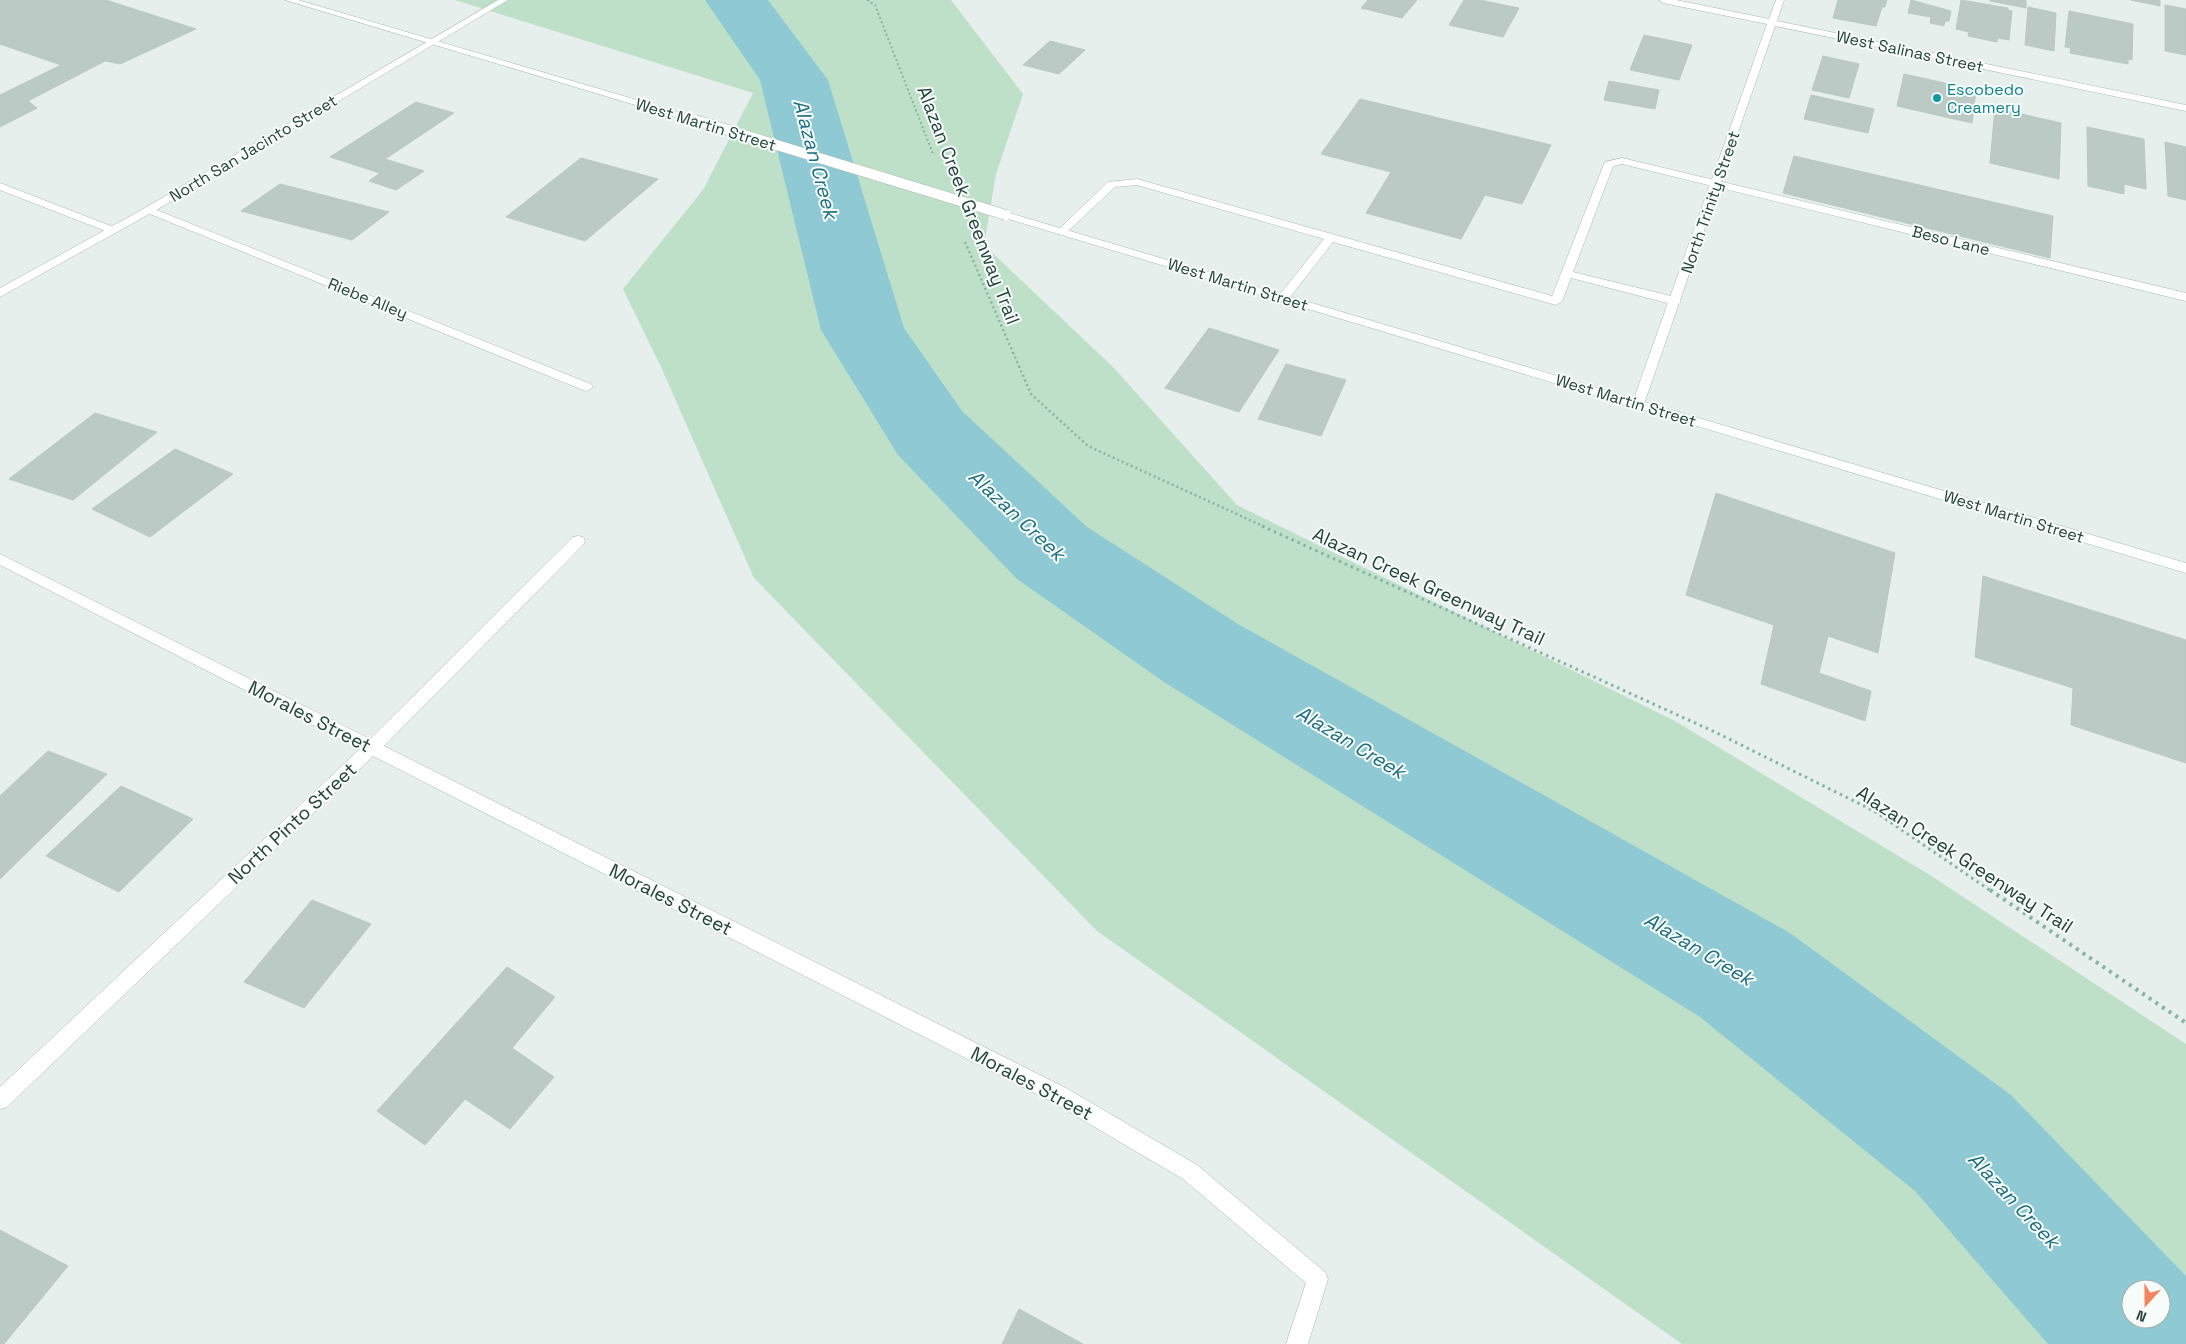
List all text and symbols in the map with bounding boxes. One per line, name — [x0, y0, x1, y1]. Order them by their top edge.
street label: West Salinas Street — [1834, 26, 1986, 77]
place label: Escobedo Creamery — [1947, 79, 2024, 118]
street label: Alazan Creek Greenway Trail — [911, 82, 1026, 328]
street label: North San Jacinto Street — [166, 90, 341, 207]
marker: Escobedo Creamery — [1931, 92, 1943, 104]
street label: West Martin Street — [633, 93, 779, 156]
water label: Alazan Creek — [788, 96, 845, 224]
street label: North Trinity Street — [1676, 128, 1745, 276]
street label: Beso Lane — [1910, 221, 1992, 260]
street label: West Martin Street — [1165, 253, 1311, 316]
street label: Riebe Alley — [325, 273, 411, 324]
street label: West Martin Street — [1553, 369, 1699, 432]
water label: Alazan Creek — [963, 464, 1072, 568]
street label: West Martin Street — [1941, 485, 2087, 548]
street label: Alazan Creek Greenway Trail — [1309, 522, 1549, 651]
street label: Morales Street — [244, 675, 376, 758]
water label: Alazan Creek — [1292, 699, 1412, 786]
street label: North Pinto Street — [223, 757, 362, 890]
street label: Alazan Creek Greenway Trail — [1852, 780, 2078, 939]
street label: Morales Street — [605, 858, 737, 941]
water label: Alazan Creek — [1640, 906, 1760, 993]
street label: Morales Street — [966, 1041, 1097, 1126]
water label: Alazan Creek — [1963, 1146, 2067, 1255]
north arrow — [2121, 1279, 2171, 1329]
text: N — [2134, 1306, 2149, 1326]

